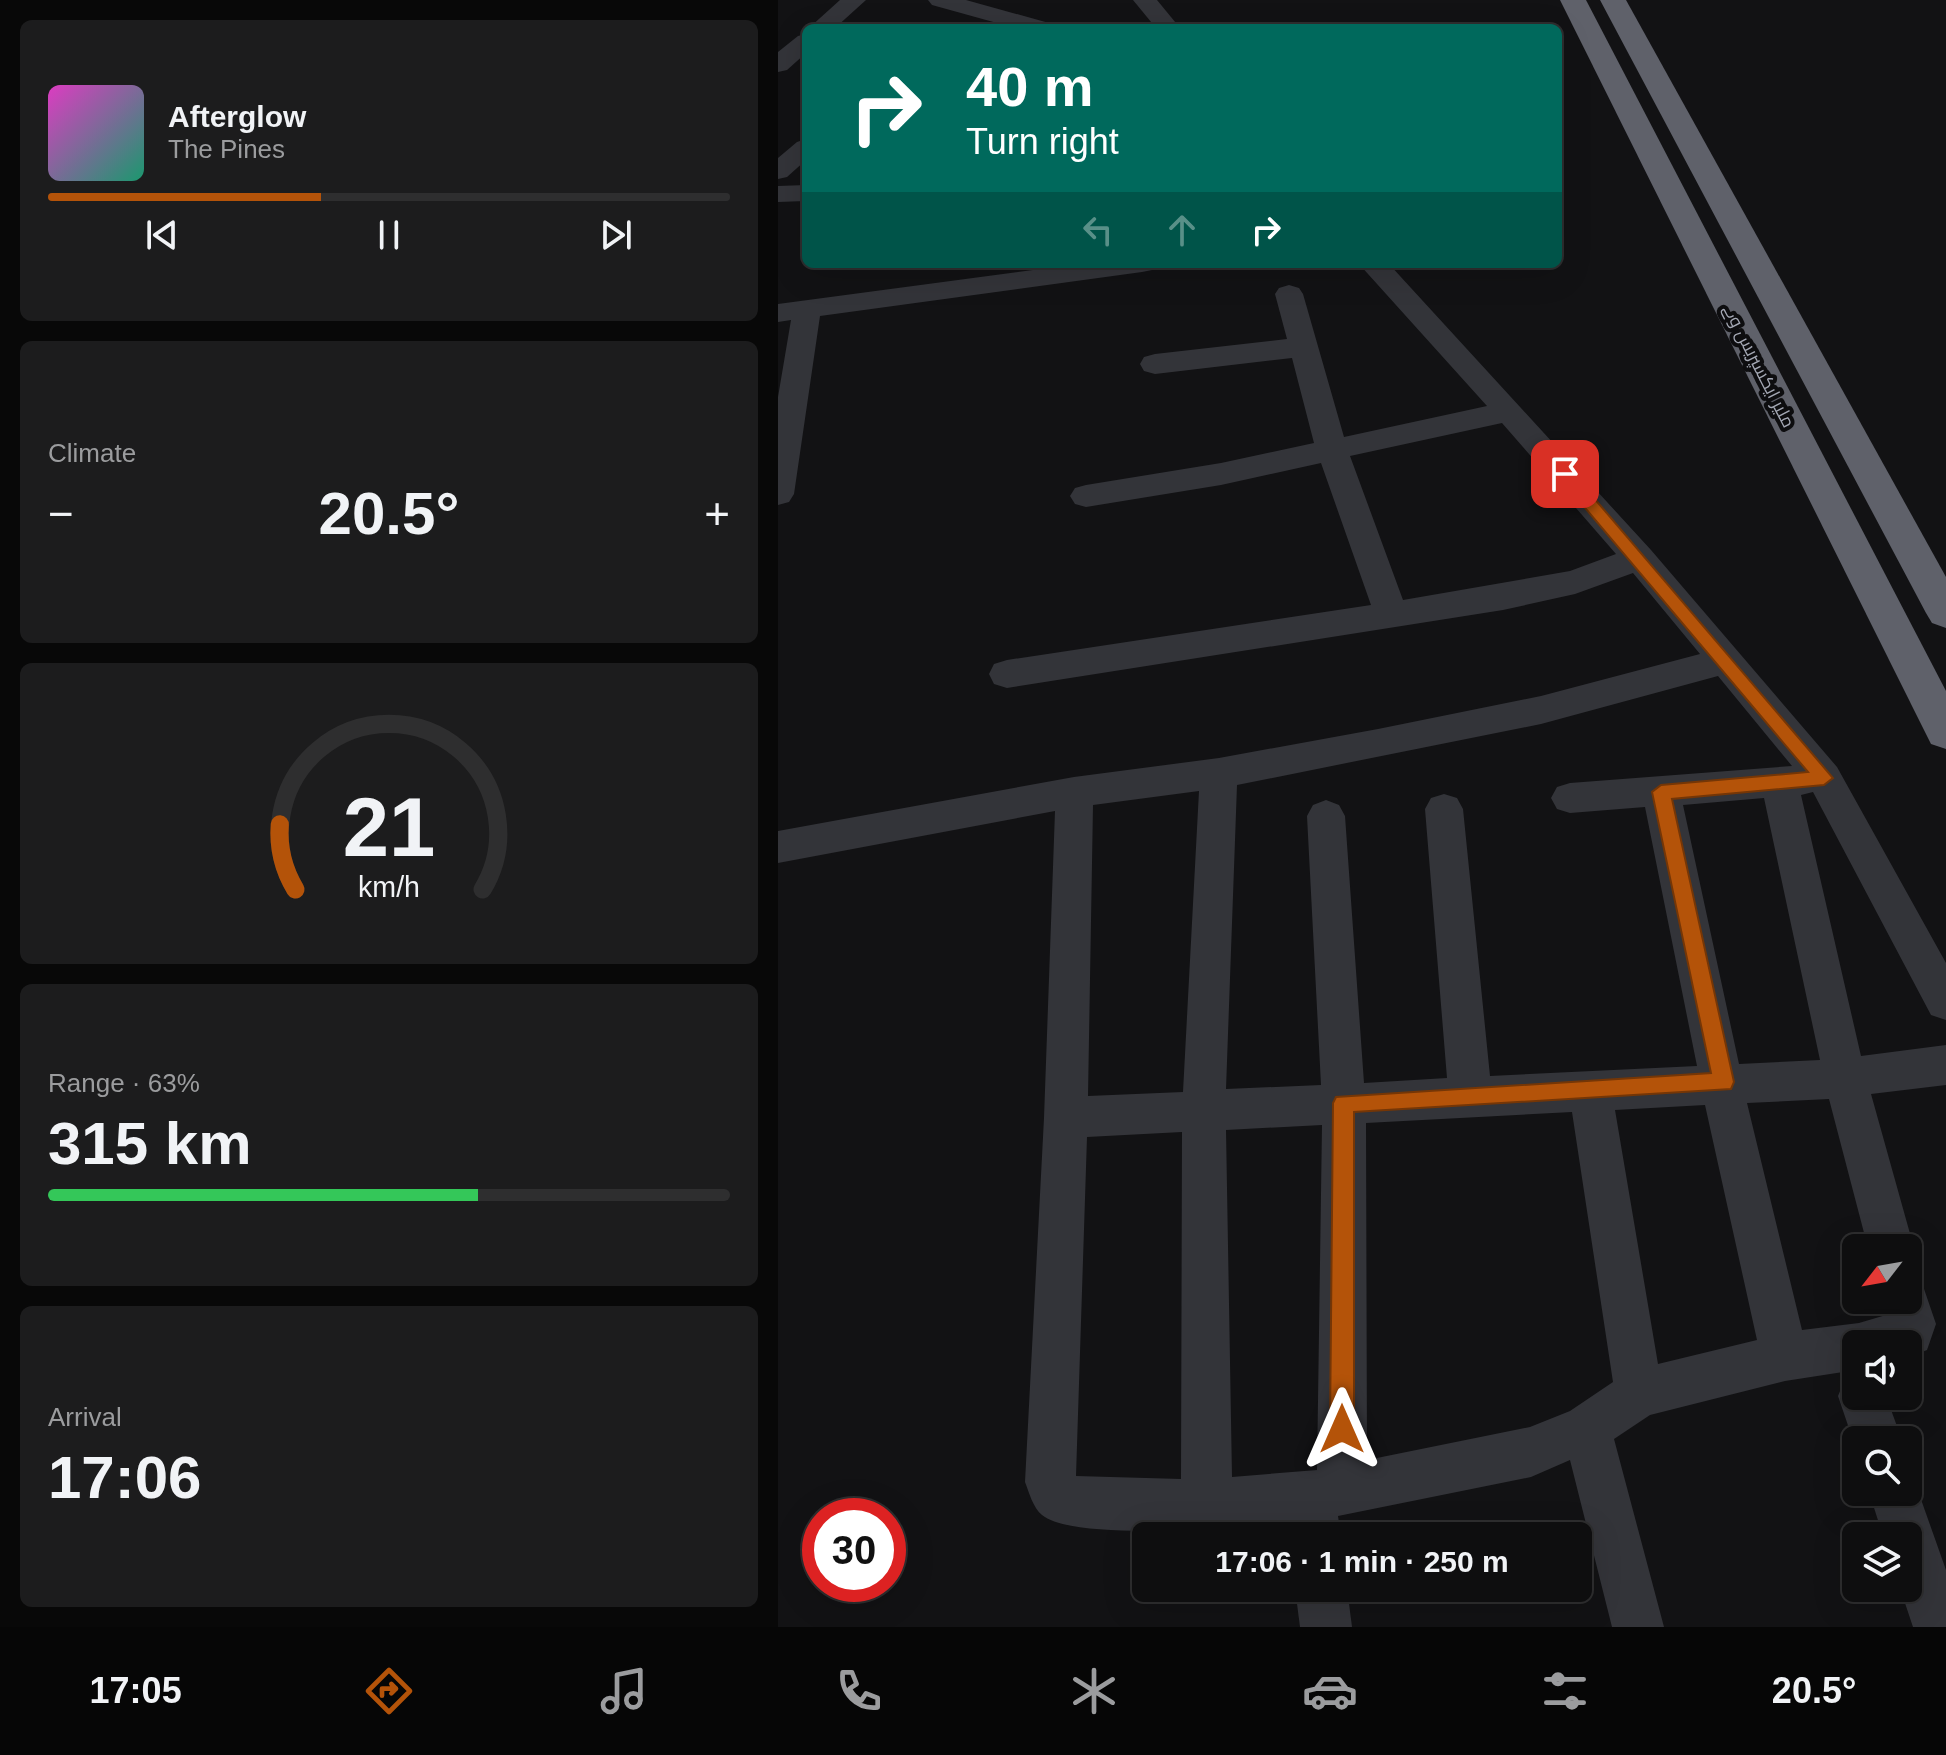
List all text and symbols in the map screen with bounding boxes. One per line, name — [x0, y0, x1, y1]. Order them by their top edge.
text: 40 m — [966, 55, 1094, 118]
icon: right — [834, 56, 938, 160]
text: Afterglow — [168, 100, 306, 133]
text: Turn right — [966, 121, 1119, 162]
text: The Pines — [168, 134, 285, 164]
icon: left — [1076, 208, 1120, 252]
icon: ahead — [1160, 208, 1204, 252]
icon: right — [1244, 208, 1288, 252]
icon: previous — [140, 213, 184, 257]
icon: pause — [367, 213, 411, 257]
icon: next — [594, 213, 638, 257]
street label: ملیر ایکسپریس وے — [1718, 301, 1799, 432]
text: Climate — [48, 438, 136, 468]
pin — [1531, 440, 1599, 508]
icon: arrive — [1543, 452, 1587, 496]
text: 20.5° — [319, 480, 459, 547]
text: − — [48, 489, 74, 538]
text: + — [704, 489, 730, 538]
text: 21 — [343, 780, 435, 873]
text: km/h — [358, 871, 420, 903]
text: Range · 63% — [48, 1068, 200, 1098]
text: 315 km — [48, 1110, 252, 1177]
north arrow — [1842, 1234, 1922, 1314]
map controls — [1842, 1234, 1922, 1602]
button: sound — [1842, 1330, 1922, 1410]
position arrow — [1300, 1387, 1384, 1471]
text: Arrival — [48, 1402, 122, 1432]
button: search — [1842, 1426, 1922, 1506]
text: 17:06 — [48, 1444, 201, 1511]
speed limit sign: 30 — [802, 1498, 906, 1602]
button: layers — [1842, 1522, 1922, 1602]
text: 17:06 · 1 min · 250 m — [1215, 1545, 1509, 1578]
icon: directions — [361, 1663, 417, 1719]
icon: music — [596, 1663, 652, 1719]
icon: phone — [831, 1663, 887, 1719]
icon: climate — [1066, 1663, 1122, 1719]
icon: car — [1302, 1663, 1358, 1719]
icon: filters — [1537, 1663, 1593, 1719]
text: 17:05 — [90, 1670, 182, 1711]
text: 20.5° — [1772, 1670, 1856, 1711]

